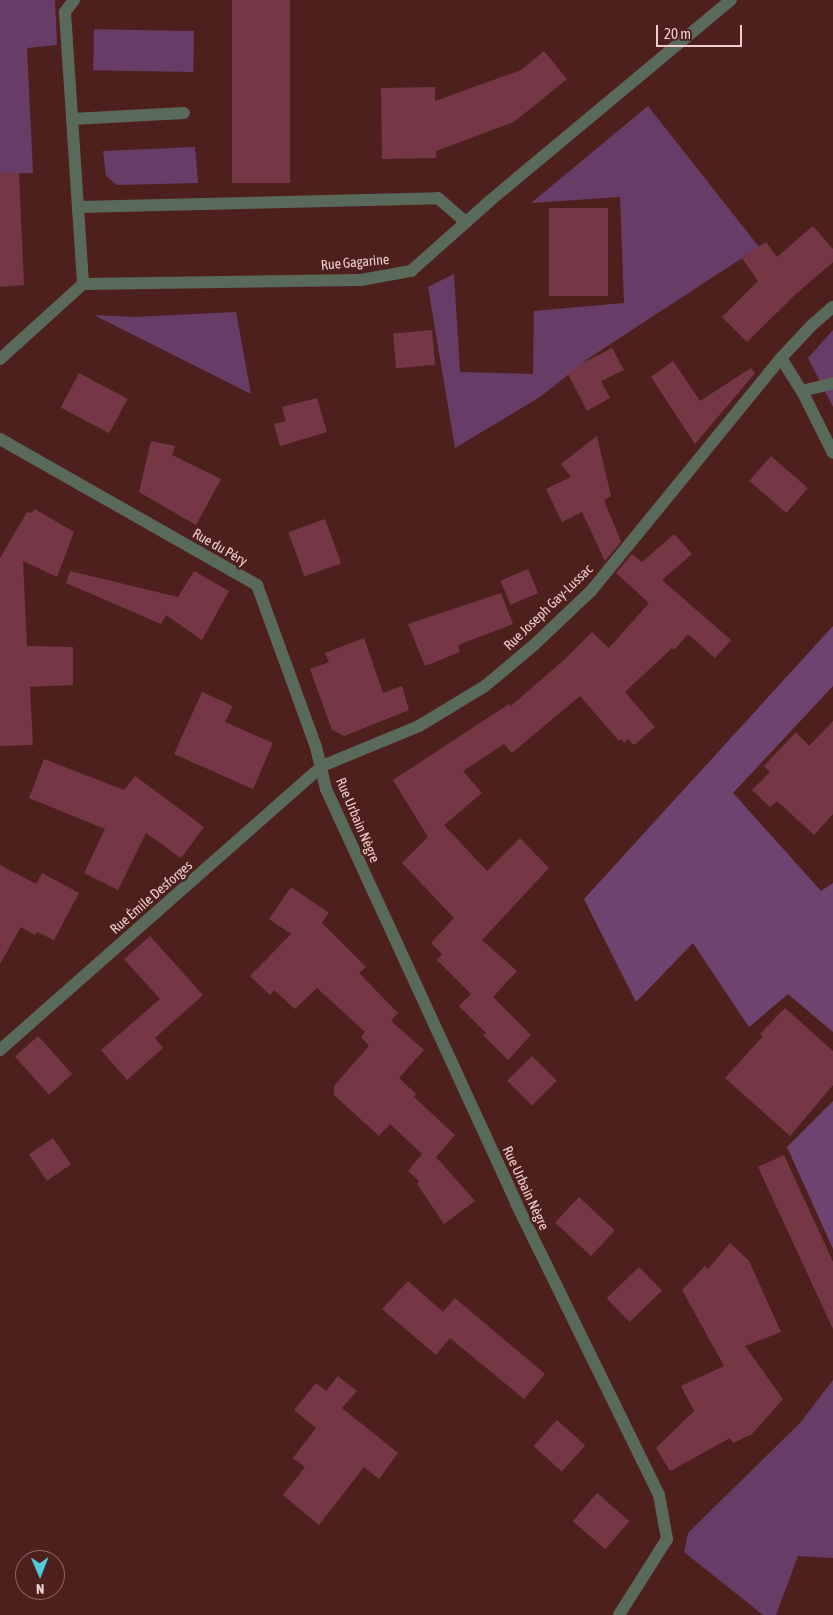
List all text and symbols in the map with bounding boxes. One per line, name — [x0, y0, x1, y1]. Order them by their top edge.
scale bar — [658, 15, 744, 47]
text: 20 m — [664, 25, 691, 42]
street label: Rue Gagarine — [320, 251, 390, 273]
street label: Rue du Péry — [190, 525, 250, 569]
street label: Rue Joseph Gay-Lussac — [500, 560, 596, 654]
street label: Rue Urbain Nègre — [333, 775, 383, 865]
street label: Rue Émile Desforges — [106, 857, 196, 937]
street label: Rue Urbain Nègre — [499, 1143, 553, 1233]
north arrow — [15, 1550, 65, 1600]
text: N — [36, 1581, 45, 1597]

